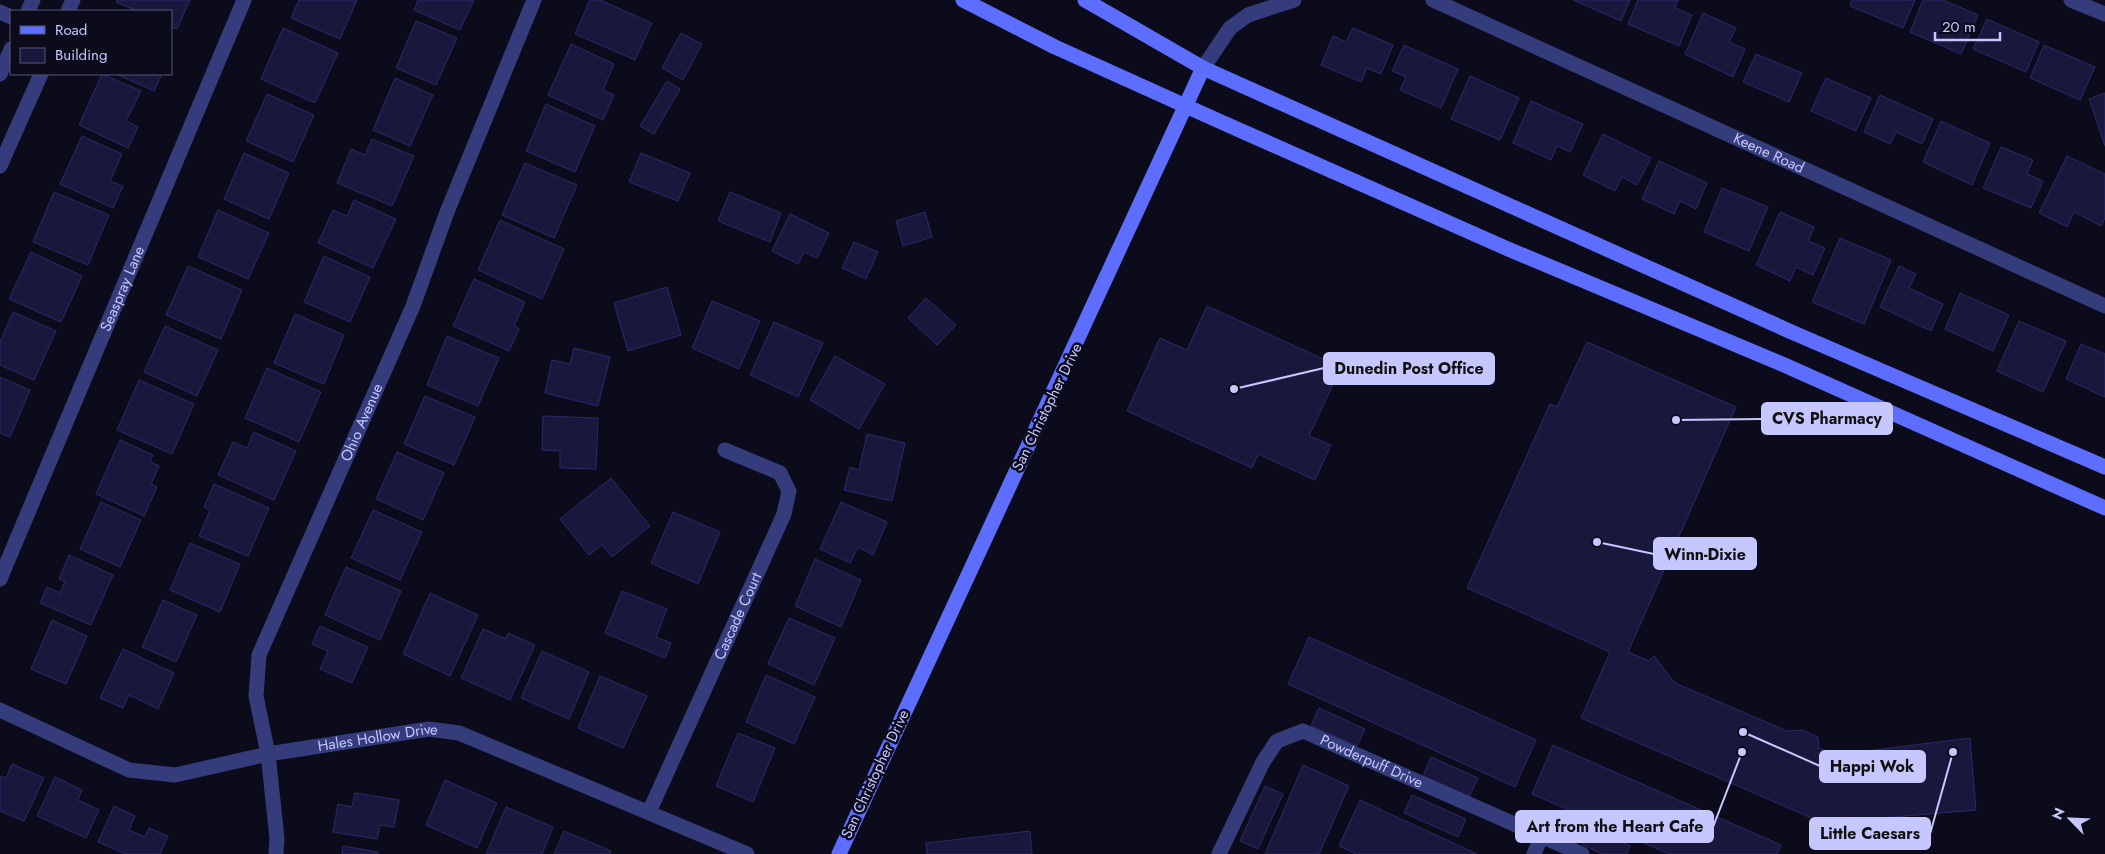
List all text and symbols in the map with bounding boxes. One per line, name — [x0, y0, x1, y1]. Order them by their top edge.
legend — [10, 10, 172, 75]
scale bar — [1935, 10, 2000, 42]
text: 20 m — [1942, 16, 1976, 38]
text: Road — [55, 19, 87, 41]
text: Building — [55, 44, 107, 66]
street label: Keene Road — [1730, 127, 1808, 179]
street label: Seaspray Lane — [95, 242, 150, 335]
street label: San Christopher Drive — [1006, 339, 1088, 475]
callout: Dunedin Post Office — [1324, 353, 1494, 384]
text: Dunedin Post Office — [1334, 357, 1484, 380]
street label: Ohio Avenue — [335, 380, 389, 465]
callout: CVS Pharmacy — [1762, 403, 1892, 434]
text: CVS Pharmacy — [1772, 407, 1883, 430]
callout: Winn-Dixie — [1654, 538, 1756, 569]
text: Winn-Dixie — [1664, 543, 1746, 566]
street label: Cascade Court — [708, 569, 767, 663]
street label: San Christopher Drive — [835, 706, 915, 842]
street label: Hales Hollow Drive — [316, 718, 440, 757]
street label: Powderpuff Drive — [1317, 729, 1427, 794]
callout: Happi Wok — [1820, 751, 1925, 782]
text: Happi Wok — [1830, 755, 1915, 778]
north arrow — [2045, 794, 2095, 844]
text: N — [2047, 805, 2070, 823]
callout: Art from the Heart Cafe — [1516, 811, 1713, 842]
text: Art from the Heart Cafe — [1526, 815, 1703, 838]
callout: Little Caesars — [1810, 818, 1930, 849]
text: Little Caesars — [1820, 822, 1920, 845]

